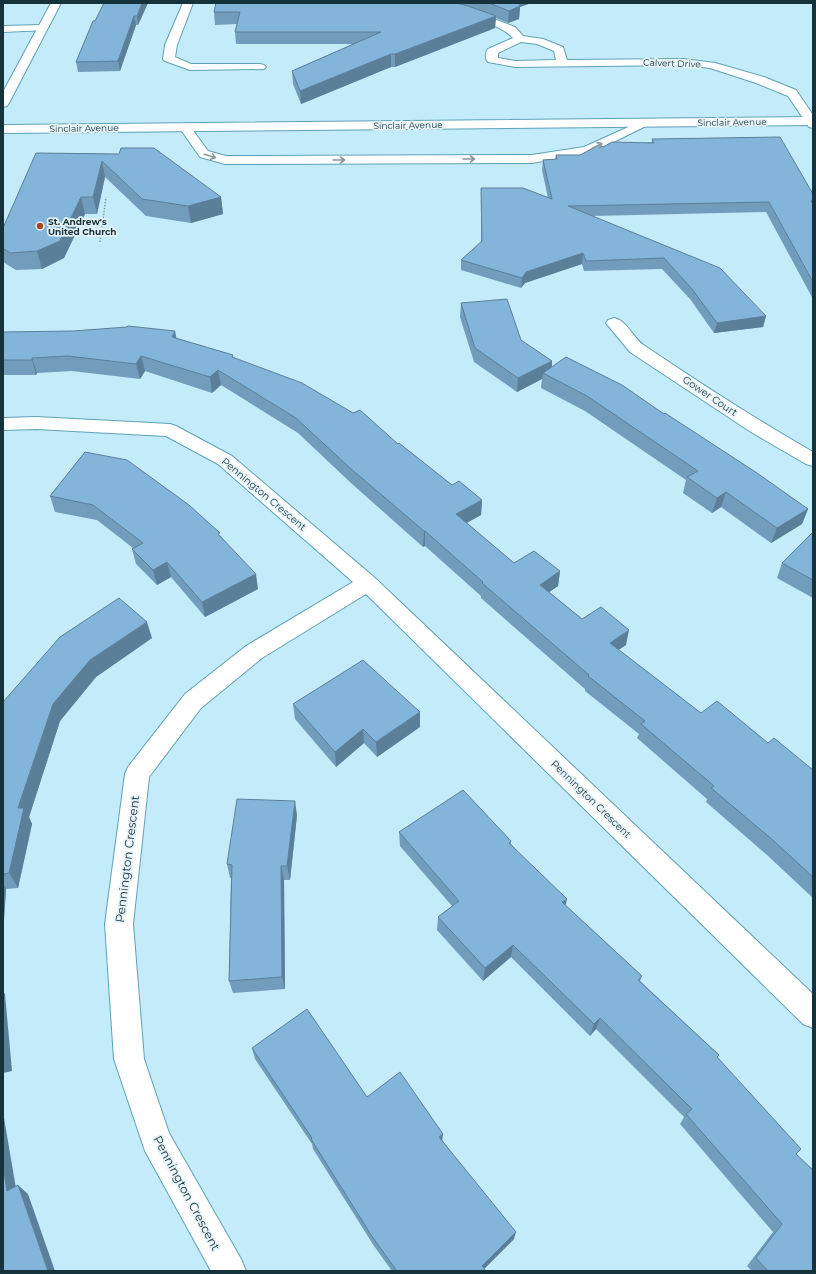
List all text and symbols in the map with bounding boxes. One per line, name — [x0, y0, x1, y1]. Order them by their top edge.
street label: Calvert Drive — [643, 56, 702, 70]
street label: Sinclair Avenue — [697, 116, 767, 128]
street label: Sinclair Avenue — [373, 119, 443, 131]
street label: Sinclair Avenue — [49, 122, 119, 134]
one-way arrow — [591, 142, 603, 149]
one-way arrow — [203, 152, 215, 160]
one-way arrow — [462, 155, 475, 163]
one-way arrow — [332, 156, 345, 164]
place label: St. Andrew's United Church — [48, 216, 116, 237]
marker: St. Andrew's United Church — [35, 221, 45, 231]
street label: Gower Court — [680, 373, 740, 419]
street label: Pennington Crescent — [219, 455, 309, 533]
street label: Pennington Crescent — [548, 757, 634, 841]
street label: Pennington Crescent — [112, 794, 142, 923]
street label: Pennington Crescent — [150, 1133, 224, 1253]

